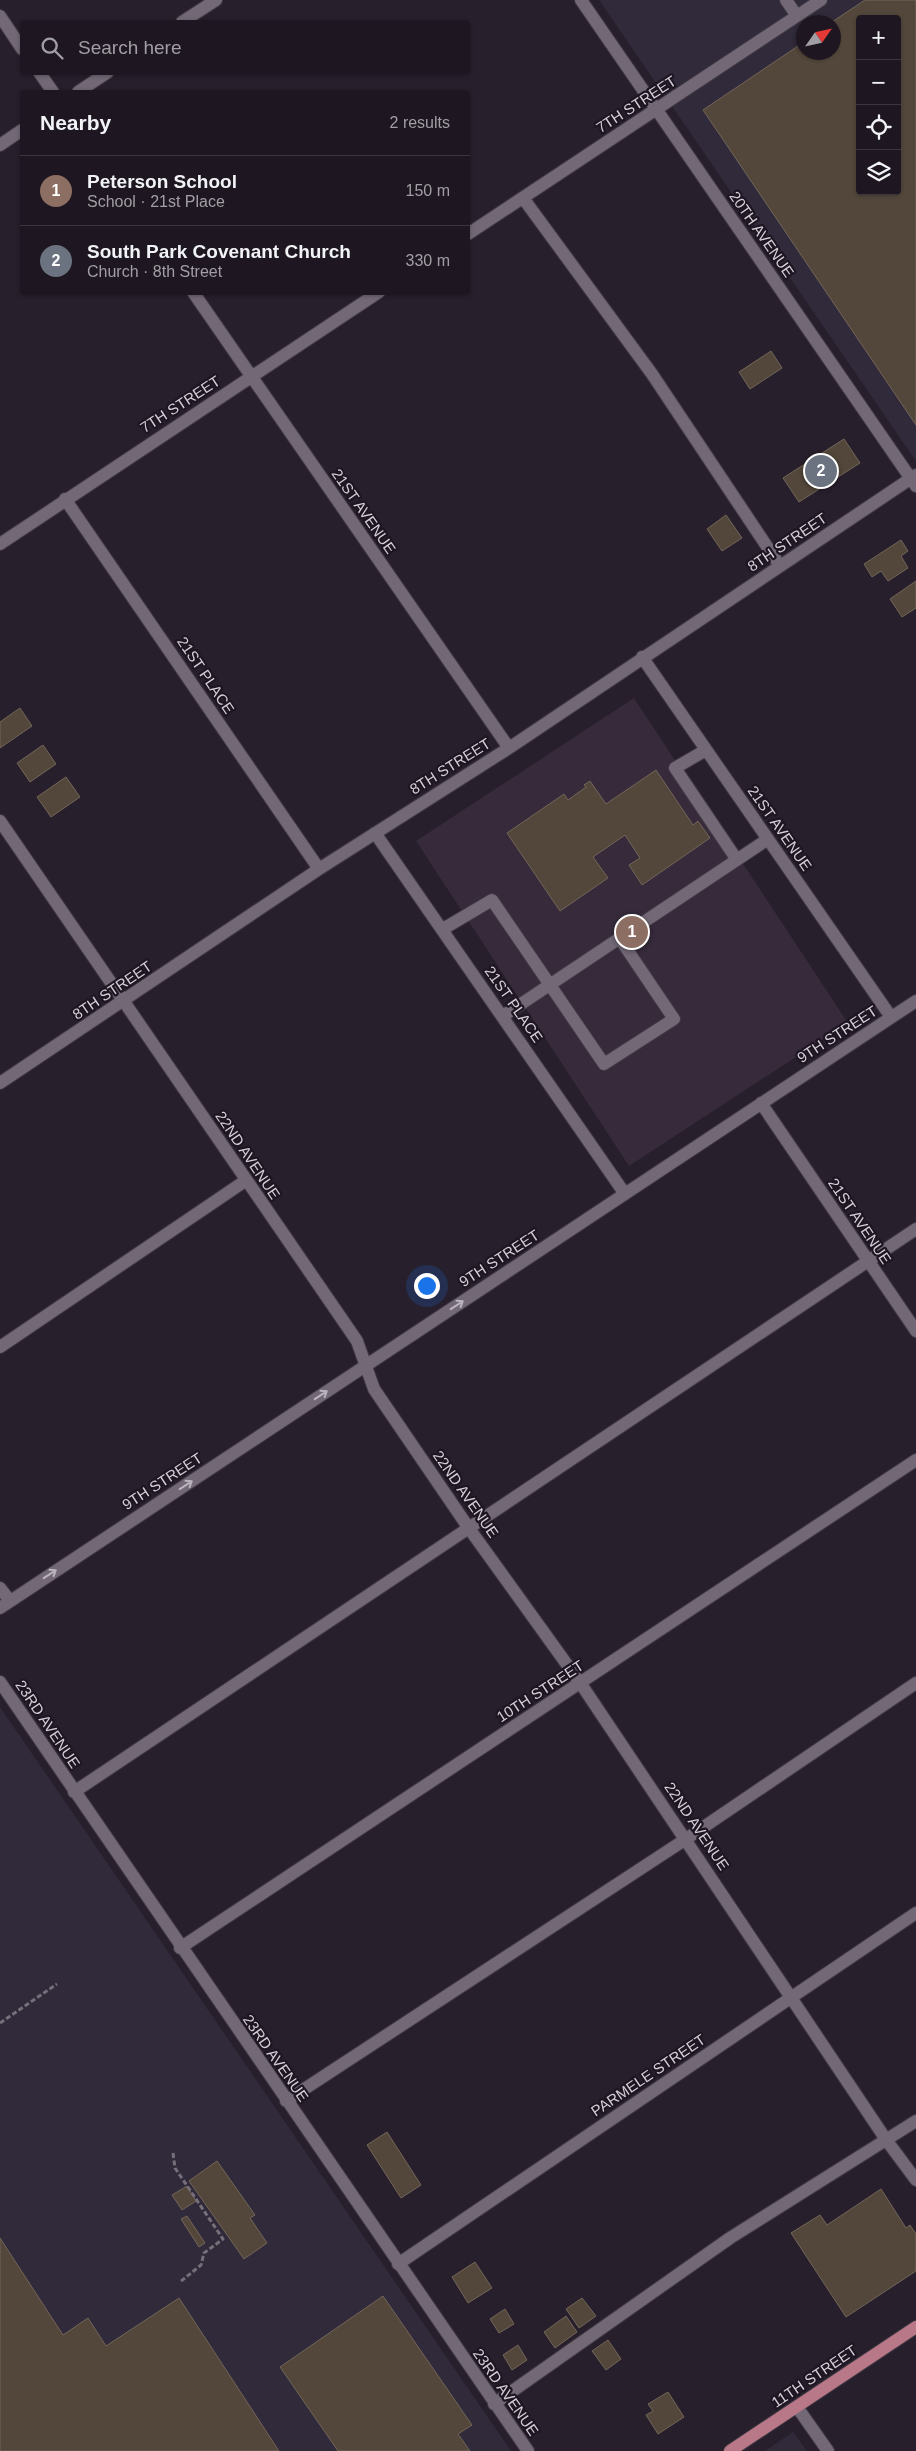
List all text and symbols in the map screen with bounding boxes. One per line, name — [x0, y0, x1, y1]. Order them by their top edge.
north arrow — [796, 15, 841, 60]
map controls — [856, 15, 901, 195]
button: + — [856, 15, 901, 60]
search box — [20, 20, 470, 75]
icon: search — [38, 34, 66, 62]
text: Search here — [78, 37, 182, 58]
button: − — [856, 60, 901, 105]
street label: 7TH STREET — [593, 72, 679, 136]
button: locate — [856, 105, 901, 150]
text: Nearby — [40, 111, 111, 134]
text: 2 results — [390, 114, 450, 131]
button: layers — [856, 150, 901, 195]
text: Peterson School — [87, 171, 237, 192]
text: 1 — [52, 182, 60, 199]
text: 150 m — [406, 182, 450, 199]
street label: 20TH AVENUE — [726, 188, 798, 280]
text: School · 21st Place — [87, 193, 225, 210]
text: South Park Covenant Church — [87, 241, 351, 262]
text: 2 — [52, 252, 60, 269]
text: 330 m — [406, 252, 450, 269]
text: Church · 8th Street — [87, 263, 222, 280]
street label: 7TH STREET — [137, 372, 223, 436]
pin: 2 — [805, 452, 837, 490]
street label: 21ST AVENUE — [329, 465, 399, 557]
street label: 8TH STREET — [744, 509, 830, 575]
street label: 21ST PLACE — [174, 633, 238, 717]
street label: 8TH STREET — [407, 734, 493, 798]
street label: 21ST AVENUE — [745, 782, 815, 874]
pin: 1 — [616, 913, 648, 951]
street label: 8TH STREET — [69, 957, 155, 1023]
street label: 21ST PLACE — [482, 963, 546, 1045]
street label: 9TH STREET — [794, 1002, 880, 1066]
street label: 22ND AVENUE — [212, 1108, 284, 1202]
street label: 21ST AVENUE — [825, 1175, 895, 1267]
street label: 9TH STREET — [456, 1226, 542, 1290]
your location — [414, 1273, 440, 1299]
one-way arrow — [449, 1300, 463, 1310]
one-way arrow — [314, 1390, 328, 1400]
street label: 22ND AVENUE — [430, 1447, 502, 1541]
street label: 9TH STREET — [119, 1449, 205, 1513]
one-way arrow — [179, 1479, 193, 1490]
one-way arrow — [43, 1569, 57, 1579]
street label: 10TH STREET — [493, 1657, 587, 1725]
street label: 23RD AVENUE — [12, 1677, 84, 1771]
street label: 22ND AVENUE — [661, 1779, 733, 1873]
street label: 23RD AVENUE — [240, 2011, 312, 2105]
street label: PARMELE STREET — [588, 2031, 708, 2119]
street label: 11TH STREET — [768, 2341, 860, 2411]
street label: 23RD AVENUE — [470, 2345, 542, 2439]

